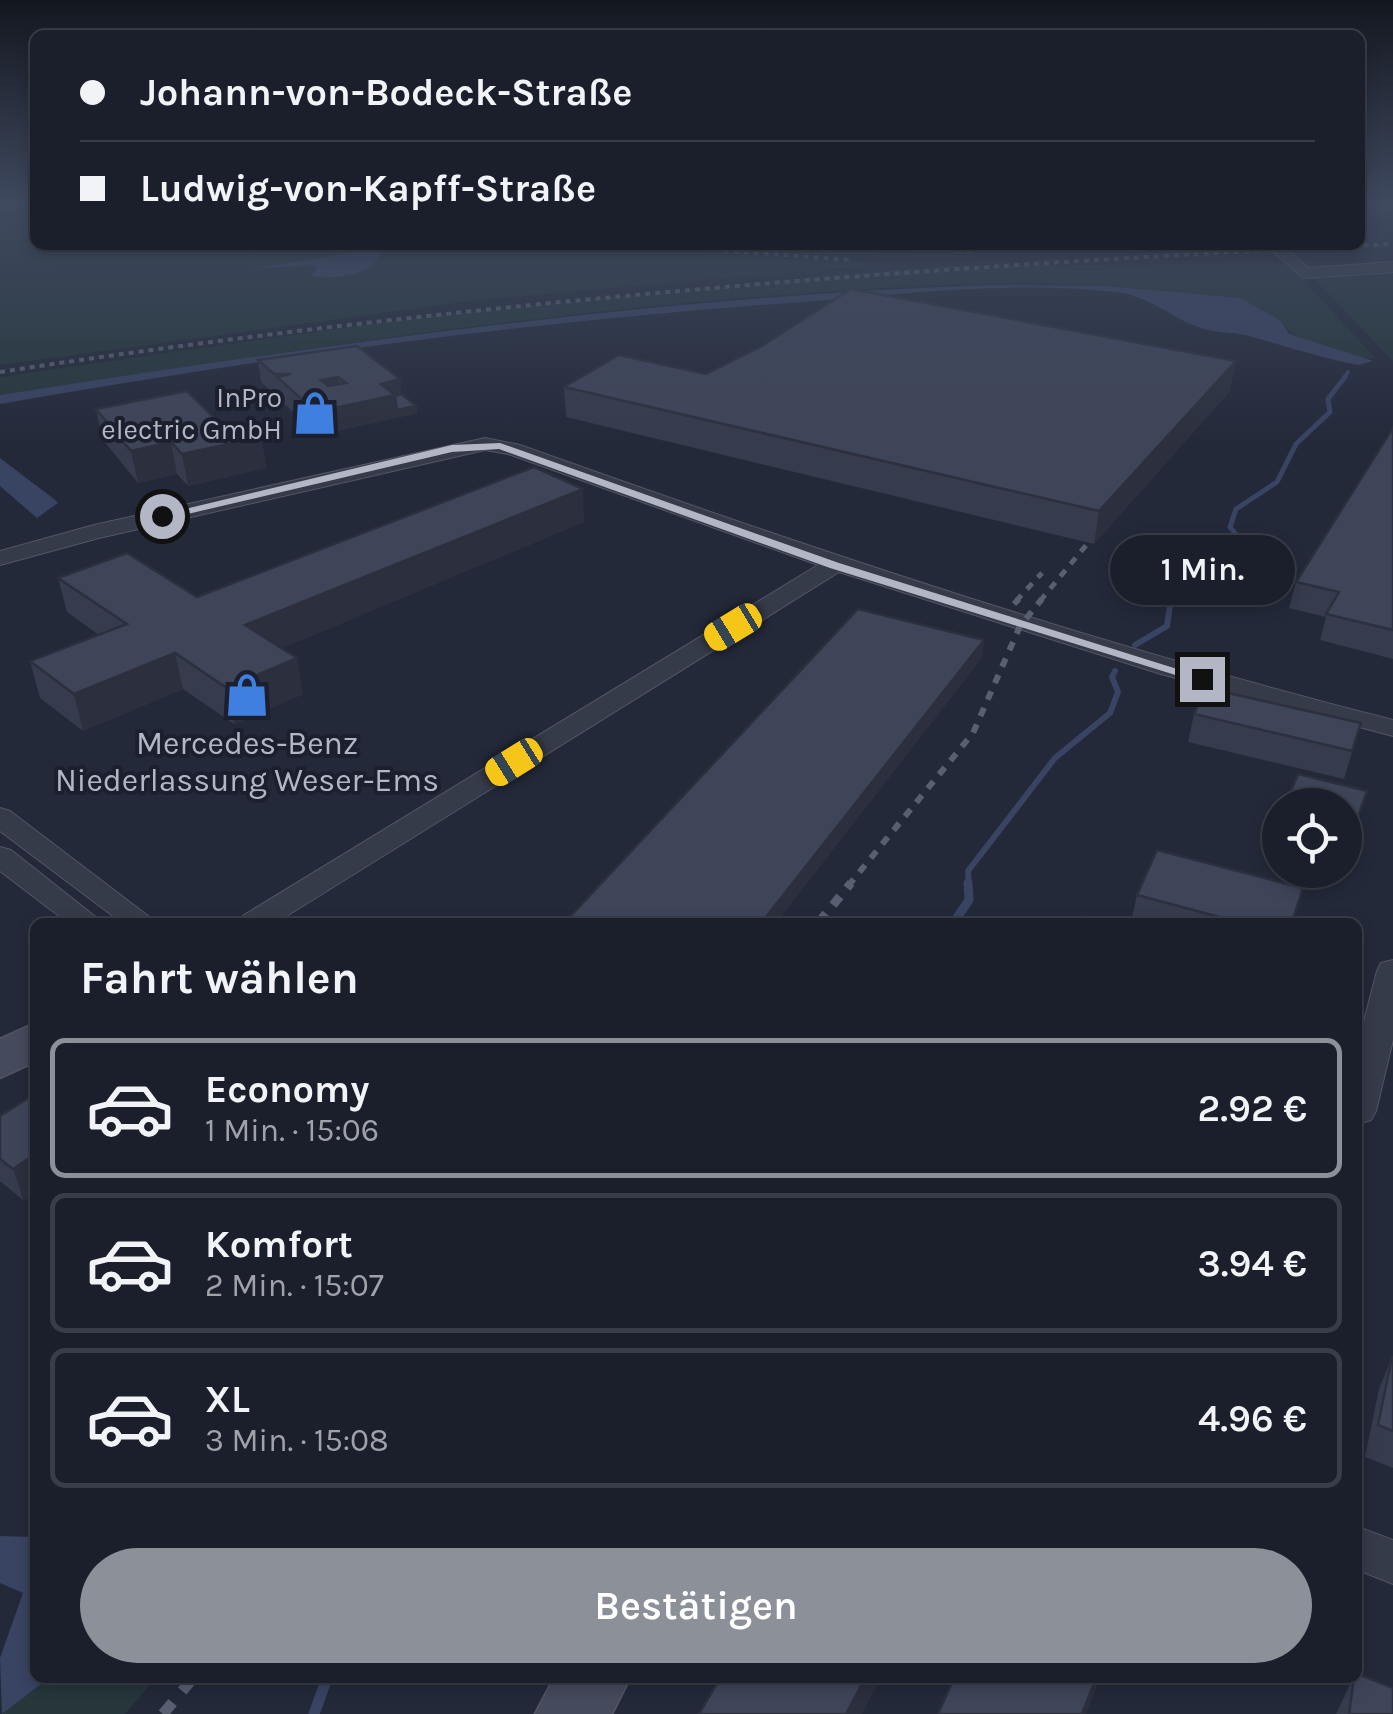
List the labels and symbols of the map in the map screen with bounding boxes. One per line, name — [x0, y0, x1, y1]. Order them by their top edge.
place label: InPro electric GmbH — [101, 381, 282, 446]
shop icon: InPro electric GmbH — [291, 389, 339, 437]
route start — [140, 494, 185, 539]
callout: 1 Min. — [1110, 534, 1294, 604]
car — [700, 599, 766, 655]
route end — [1180, 657, 1225, 702]
shop icon: Mercedes-Benz Niederlassung Weser-Ems — [223, 671, 271, 719]
place label: Mercedes-Benz Niederlassung Weser-Ems — [55, 725, 439, 799]
car — [481, 733, 547, 791]

